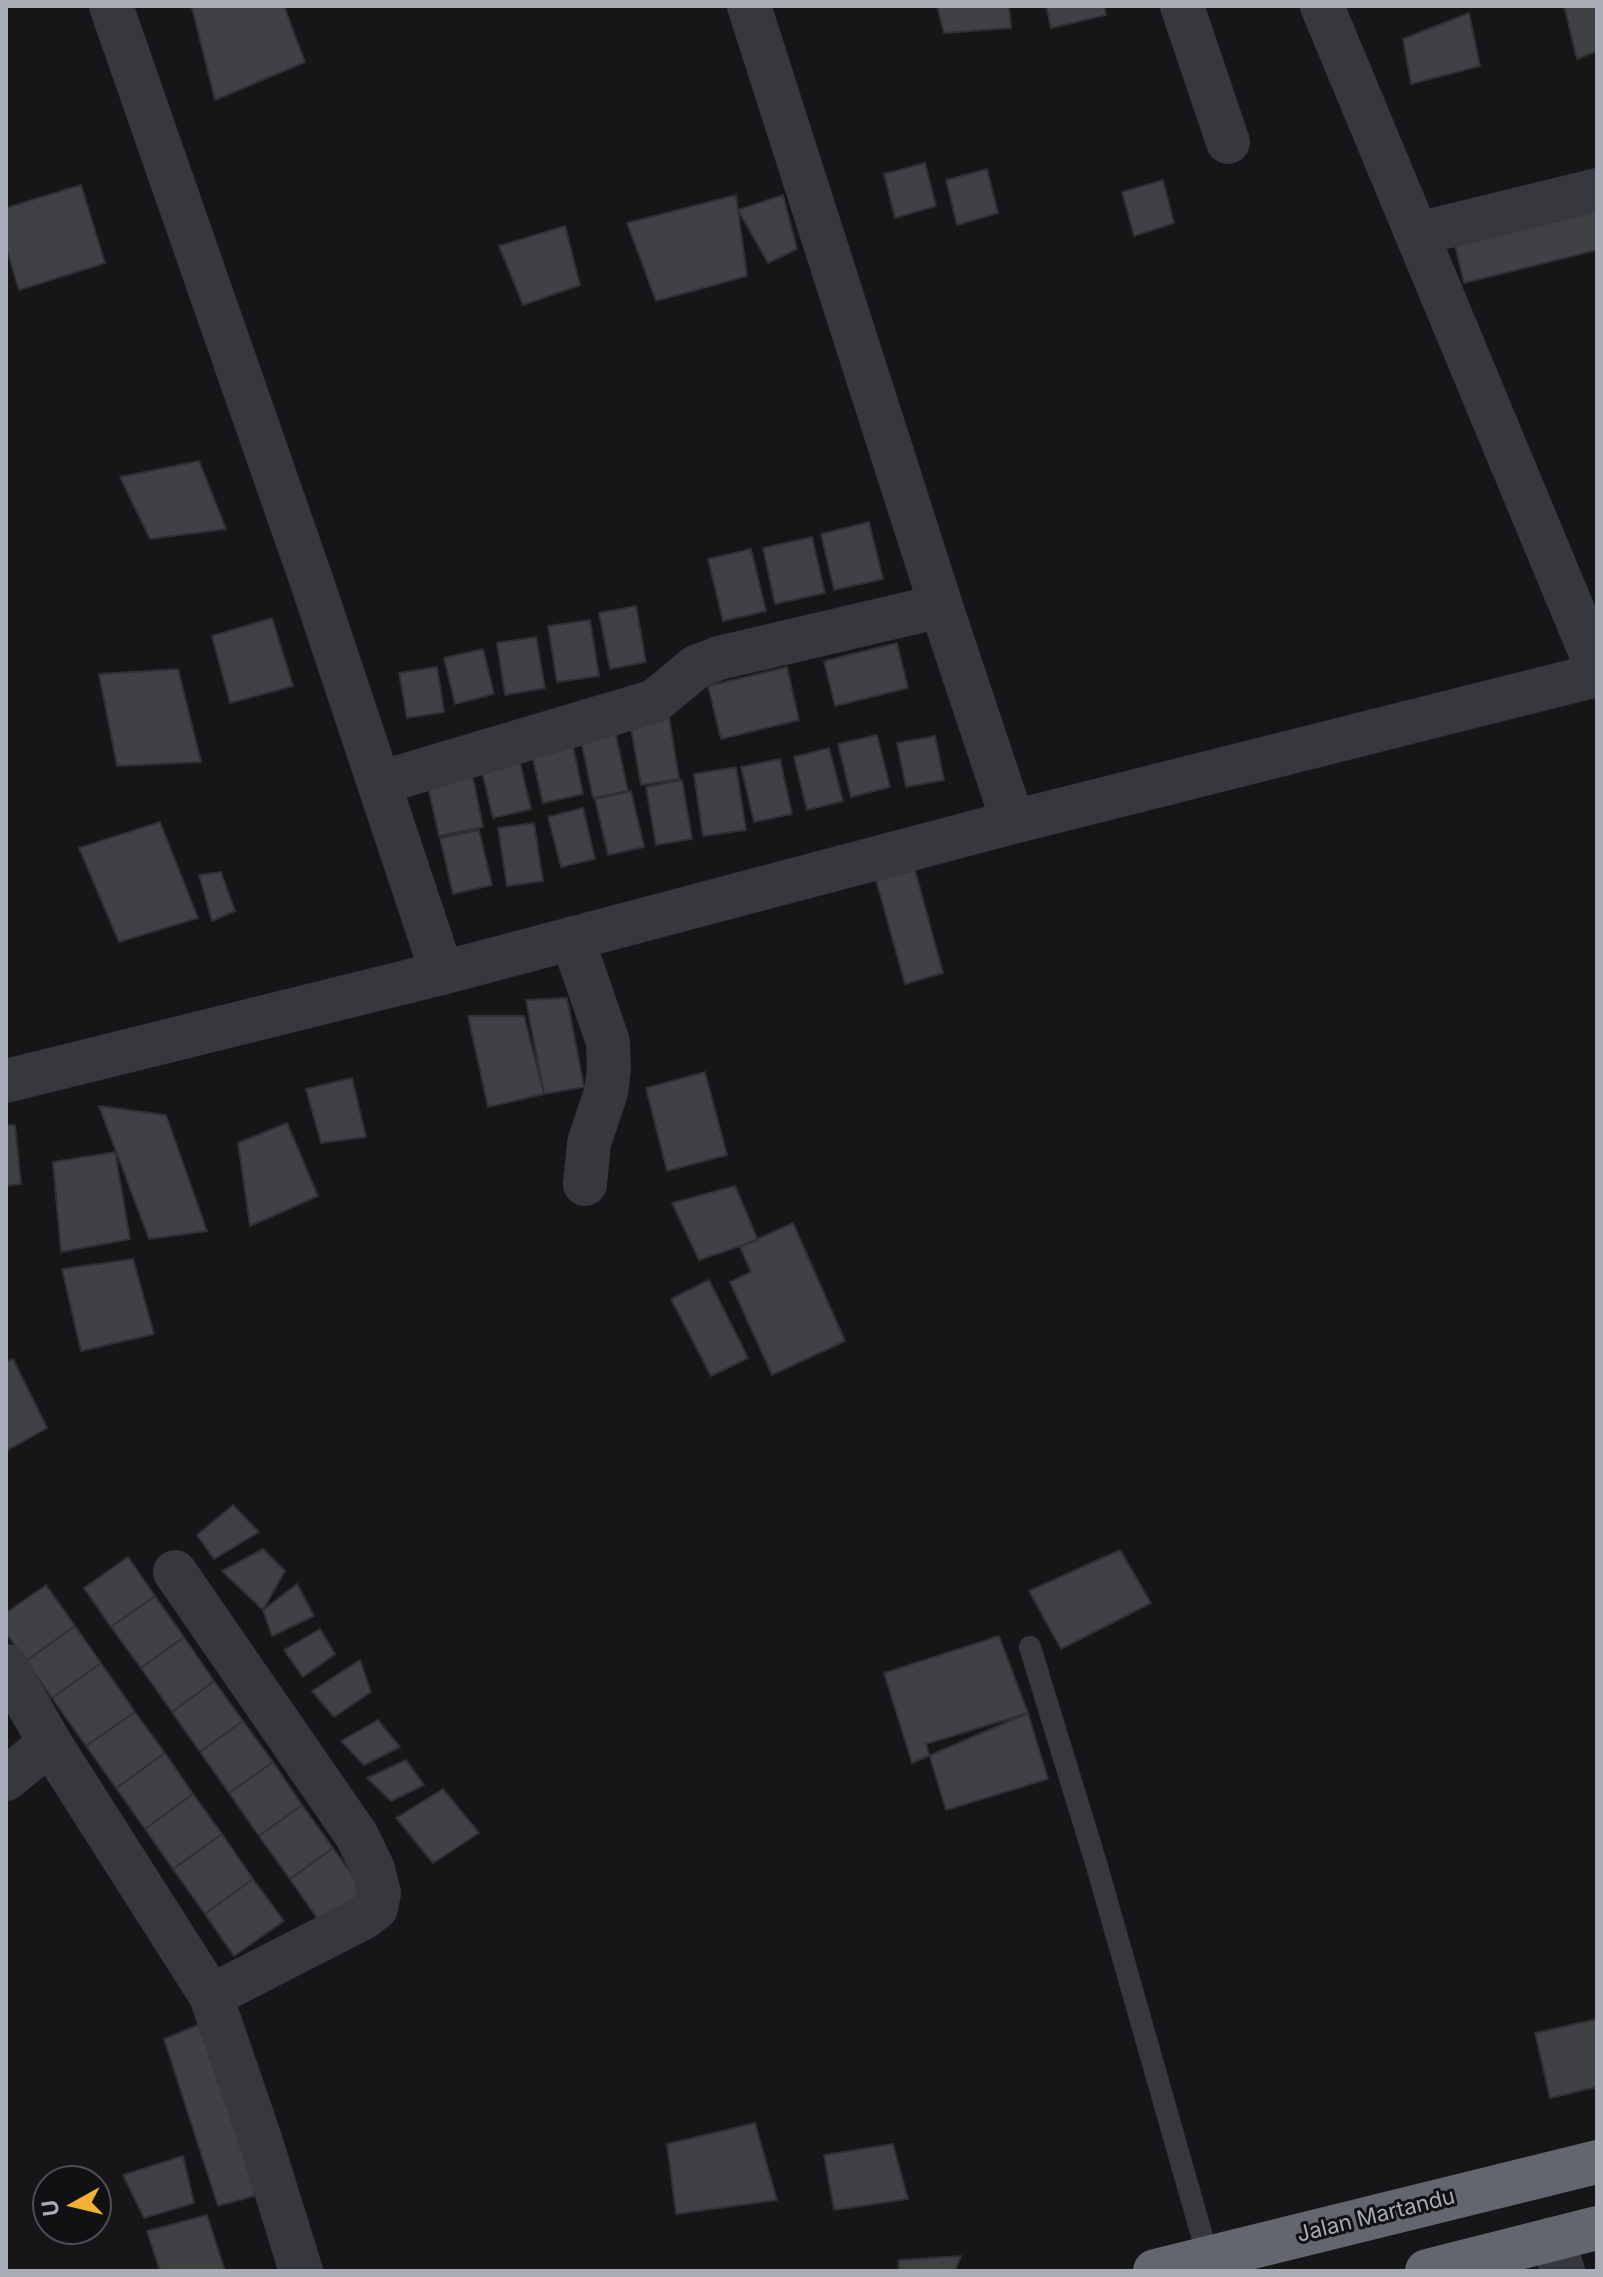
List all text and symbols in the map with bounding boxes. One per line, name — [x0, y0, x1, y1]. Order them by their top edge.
north arrow — [32, 2165, 112, 2245]
street label: Jalan Martandu — [1294, 2184, 1458, 2248]
text: U — [36, 2198, 64, 2218]

